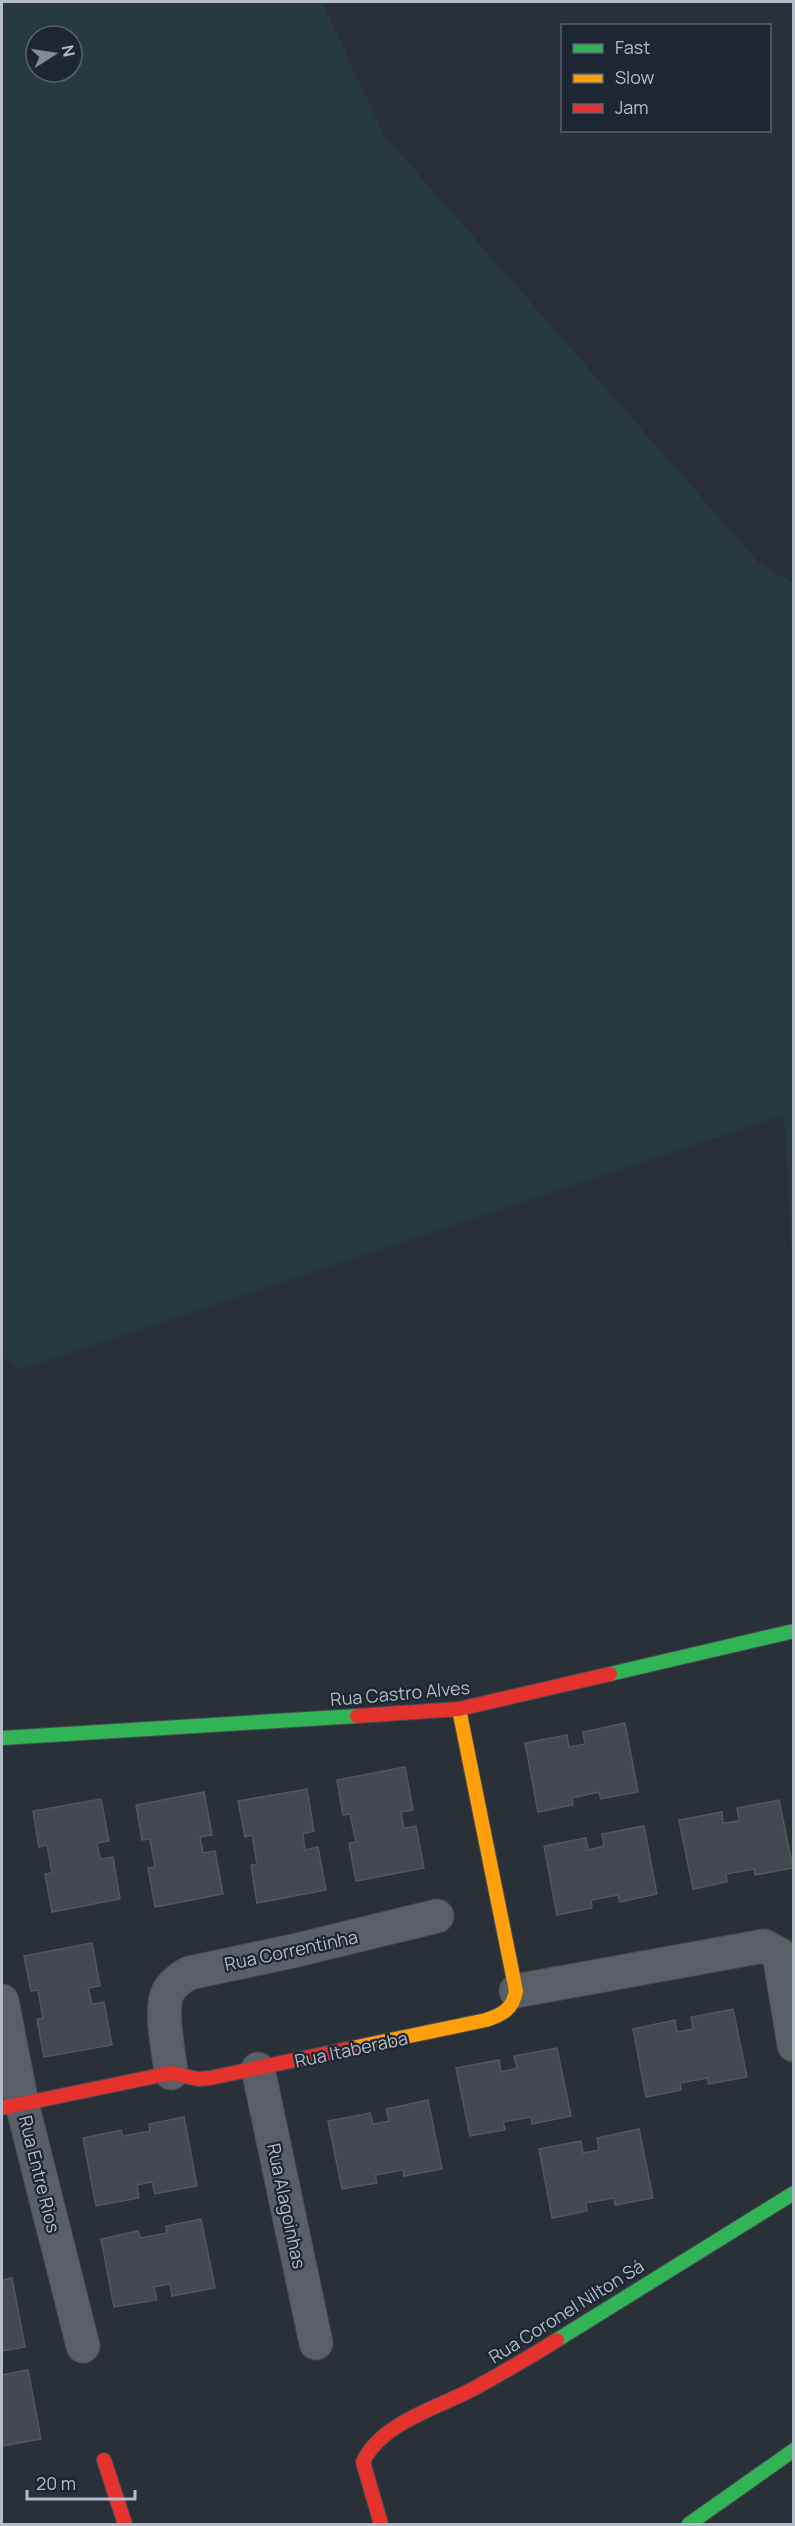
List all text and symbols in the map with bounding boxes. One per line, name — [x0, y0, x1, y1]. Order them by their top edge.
north arrow — [24, 24, 84, 84]
legend — [561, 24, 771, 132]
text: Fast — [615, 35, 650, 59]
text: N — [57, 43, 81, 59]
text: Slow — [615, 65, 655, 89]
text: Jam — [615, 95, 649, 119]
street label: Rua Castro Alves — [329, 1675, 471, 1711]
street label: Rua Correntinha — [222, 1924, 360, 1976]
street label: Rua Itaberaba — [292, 2025, 410, 2073]
street label: Rua Entre Rios — [14, 2113, 66, 2235]
street label: Rua Alagoinhas — [262, 2141, 312, 2271]
street label: Rua Coronel Nilton Sá — [484, 2253, 648, 2369]
scale bar — [27, 2463, 135, 2501]
text: 20 m — [36, 2471, 76, 2495]

